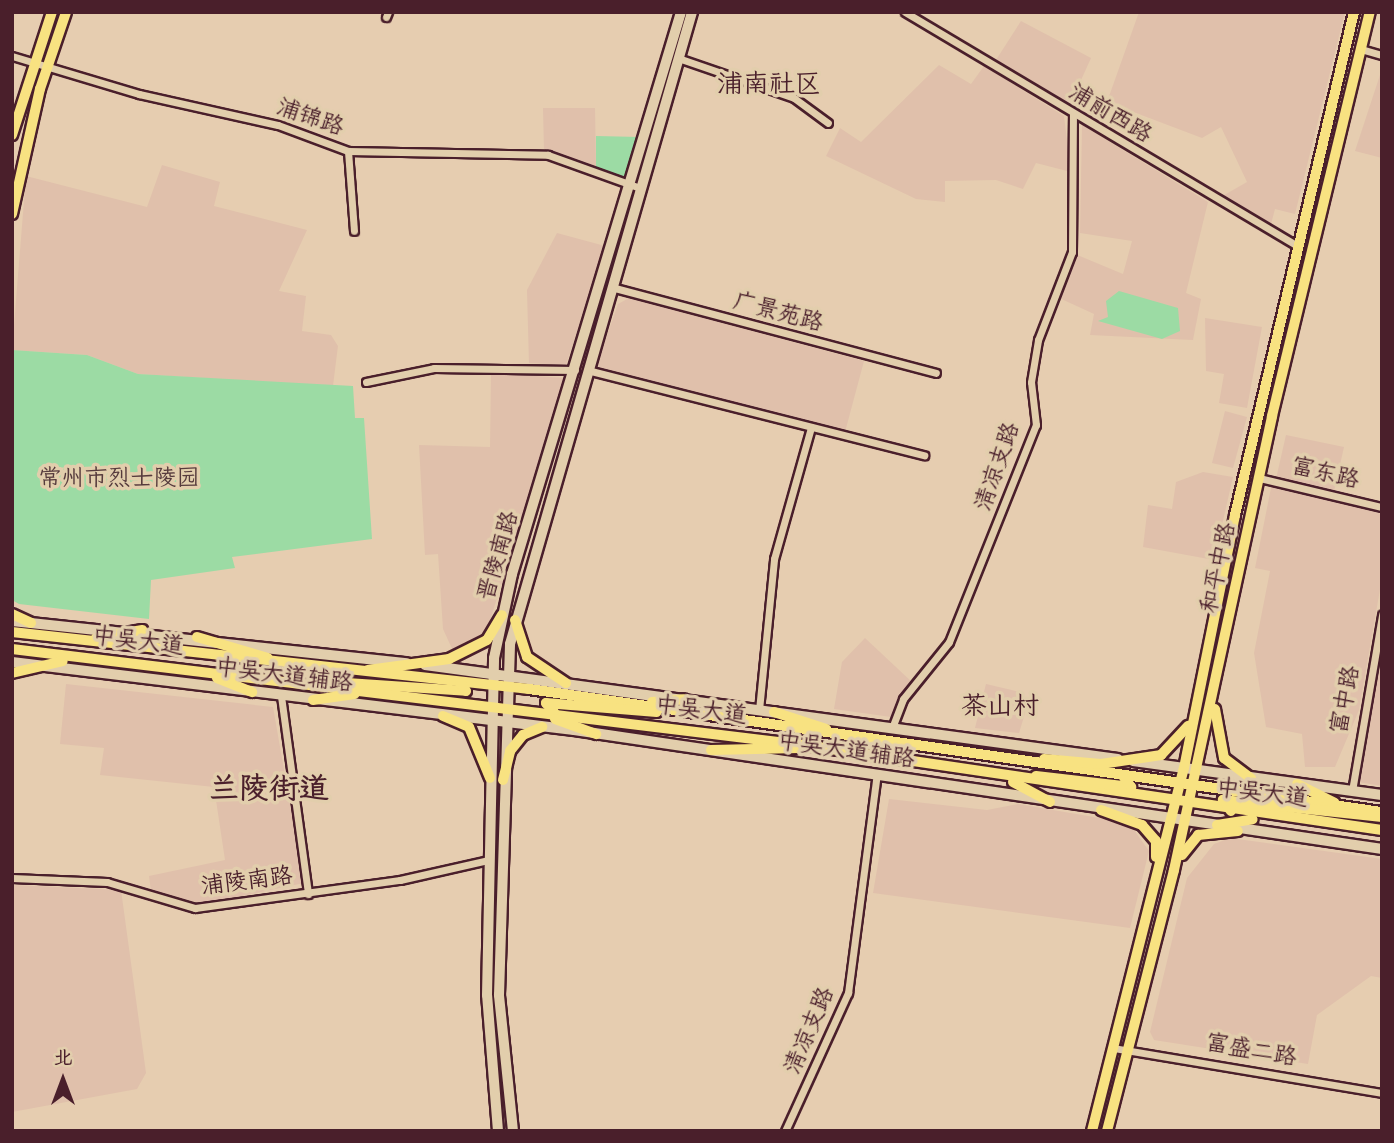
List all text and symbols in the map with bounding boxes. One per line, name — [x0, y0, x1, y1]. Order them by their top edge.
district label: 浦南社区 — [717, 70, 821, 102]
street label: 浦前西路 — [1063, 78, 1157, 150]
street label: 浦锦路 — [273, 94, 347, 142]
street label: 广景苑路 — [730, 288, 826, 338]
street label: 清凉支路 — [970, 419, 1026, 515]
street label: 富东路 — [1288, 453, 1362, 495]
park label: 常州市烈士陵园 — [39, 465, 199, 493]
street label: 晋陵南路 — [473, 508, 525, 604]
street label: 和平中路 — [1196, 520, 1242, 616]
street label: 中吴大道 — [91, 623, 185, 661]
street label: 中吴大道辅路 — [214, 654, 354, 698]
street label: 富中路 — [1326, 664, 1366, 736]
street label: 中吴大道 — [654, 692, 748, 730]
district label: 茶山村 — [961, 692, 1039, 724]
street label: 中吴大道辅路 — [776, 728, 916, 774]
district label: 兰陵街道 — [209, 772, 329, 808]
street label: 中吴大道 — [1215, 775, 1309, 813]
street label: 浦陵南路 — [200, 863, 294, 901]
street label: 清凉支路 — [779, 983, 841, 1079]
street label: 富盛二路 — [1203, 1029, 1299, 1073]
text: 北 — [53, 1044, 73, 1074]
north arrow — [28, 1045, 98, 1115]

